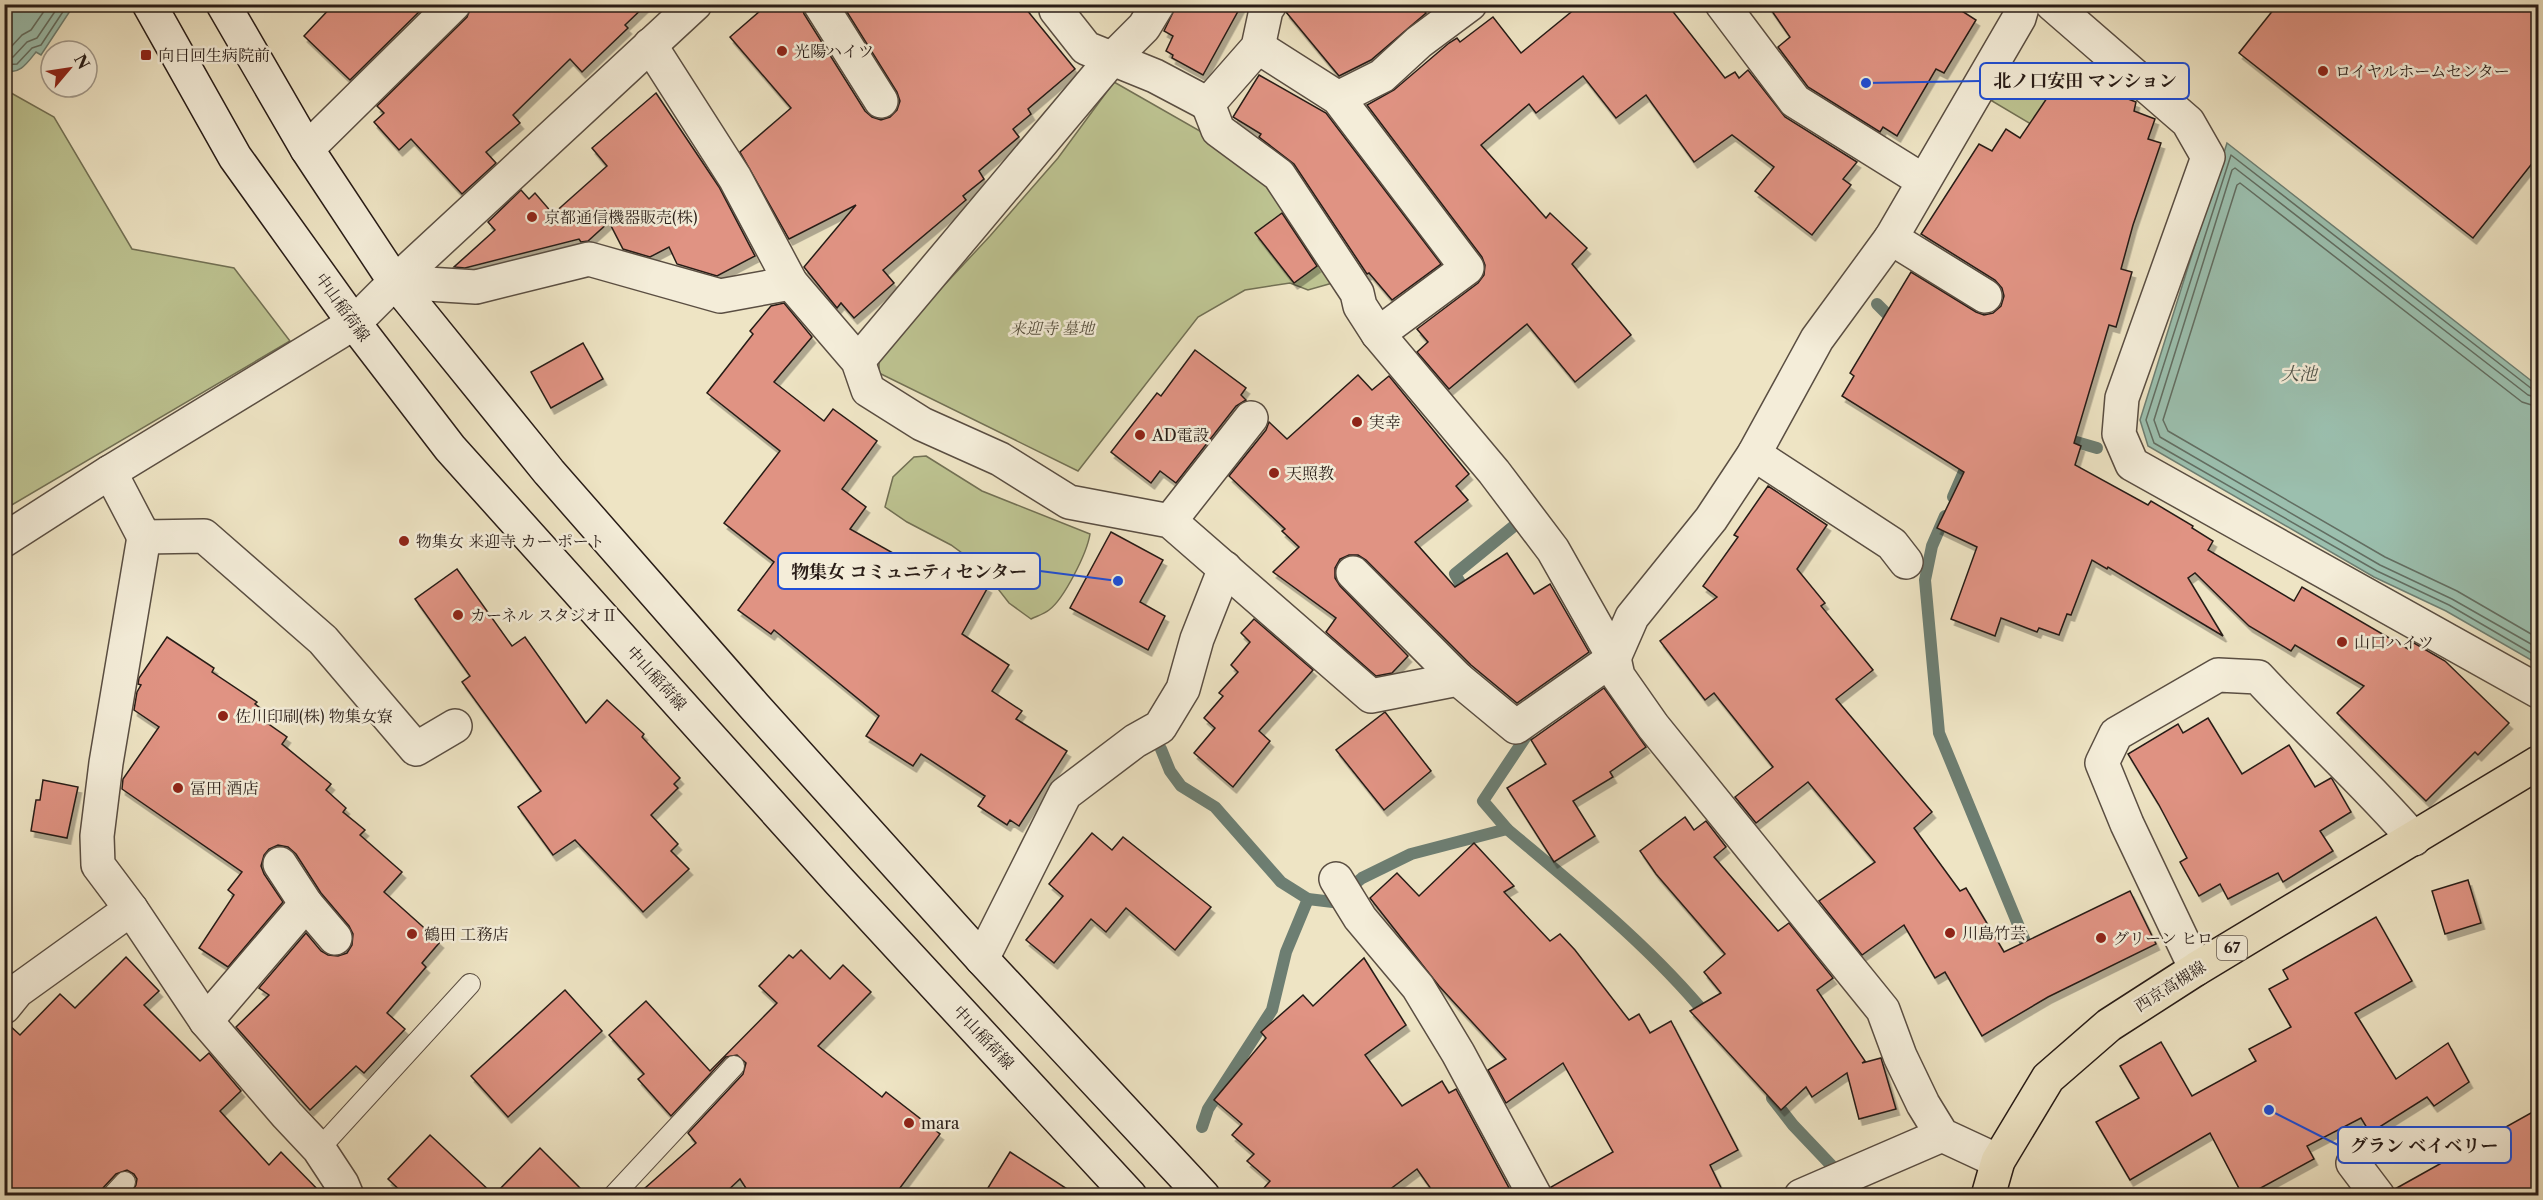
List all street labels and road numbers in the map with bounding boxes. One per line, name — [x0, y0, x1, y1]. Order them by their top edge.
street label: 中山稲荷線 — [311, 269, 375, 345]
street label: 中山稲荷線 — [623, 642, 691, 714]
road number: 67 — [2217, 936, 2247, 960]
street label: 西京高槻線 — [2131, 956, 2209, 1016]
street label: 中山稲荷線 — [949, 1001, 1019, 1073]

